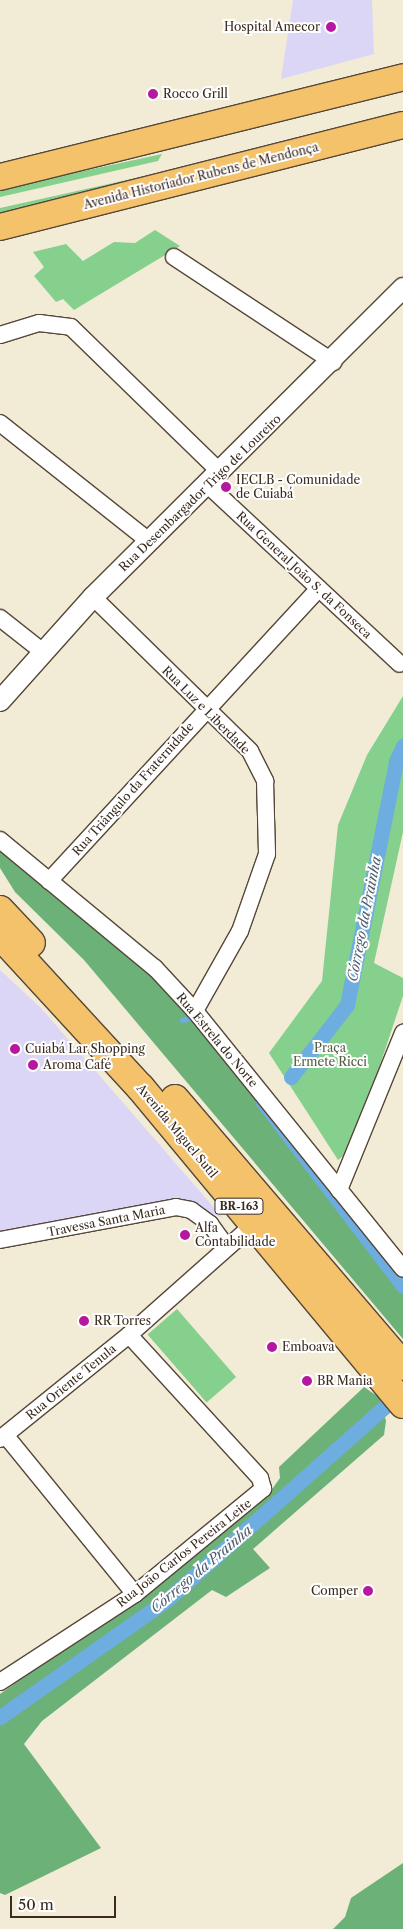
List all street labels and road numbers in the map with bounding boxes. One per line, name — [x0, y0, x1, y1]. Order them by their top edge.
street label: Avenida Historiador Rubens de Mendonça — [82, 140, 320, 212]
street label: Rua Desembargador Trigo de Loureiro — [116, 411, 284, 575]
street label: Rua General João S. da Fonseca — [233, 508, 375, 642]
street label: Rua Luz e Liberdade — [159, 663, 253, 757]
street label: Rua Triângulo da Fraternidade — [69, 719, 197, 859]
street label: Rua Estrela do Norte — [173, 990, 261, 1090]
street label: Avenida Miguel Sutil — [134, 1081, 220, 1181]
road number: BR-163 — [214, 1198, 264, 1214]
street label: Travessa Santa Maria — [46, 1202, 166, 1240]
street label: Rua Oriente Tenula — [23, 1341, 119, 1423]
street label: Rua João Carlos Pereira Leite — [114, 1496, 254, 1610]

